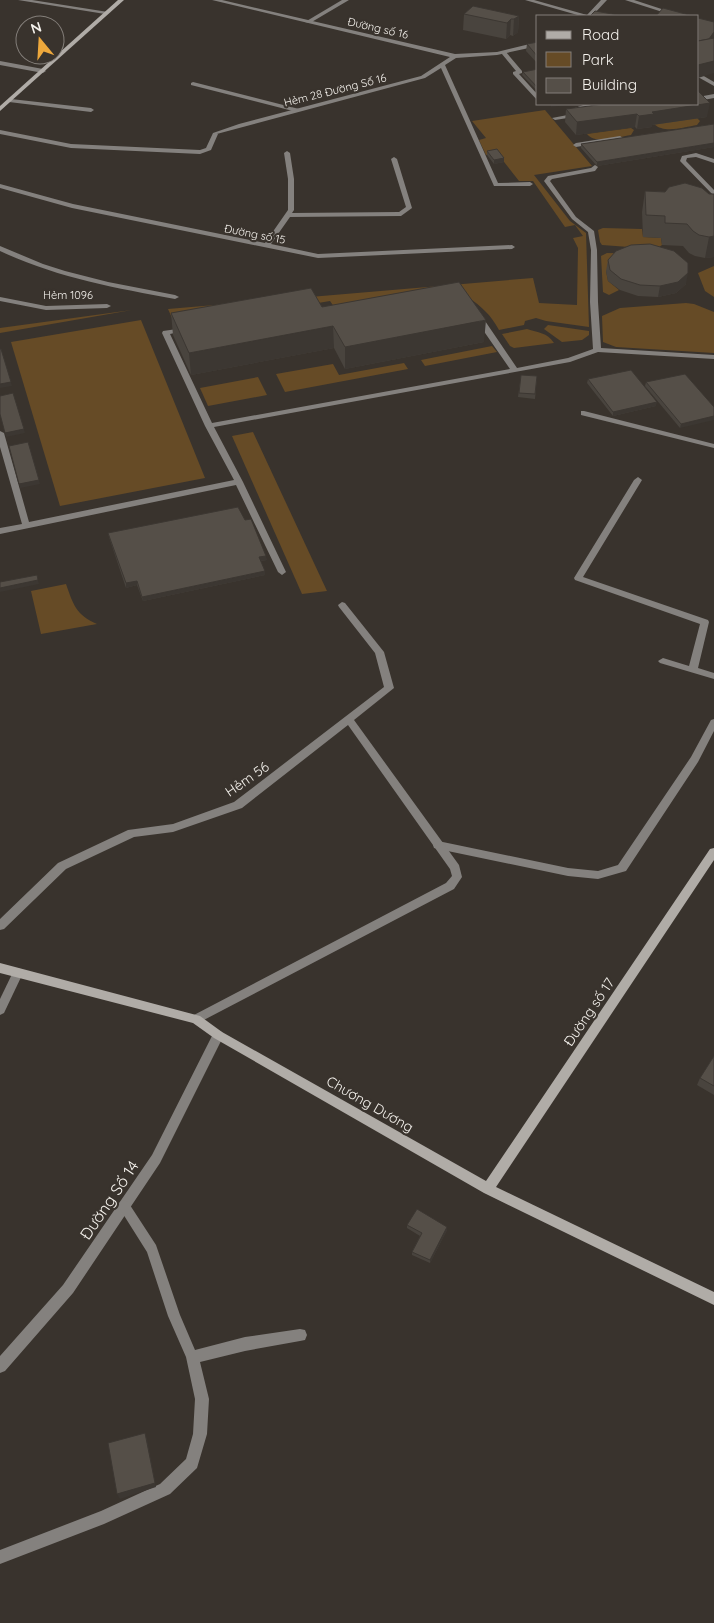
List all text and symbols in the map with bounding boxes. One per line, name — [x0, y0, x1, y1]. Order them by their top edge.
street label: Đường số 16 — [346, 14, 410, 42]
north arrow — [15, 15, 65, 65]
legend — [536, 15, 699, 105]
text: N — [28, 17, 44, 38]
text: Road — [582, 25, 619, 44]
text: Park — [582, 50, 614, 69]
street label: Hẻm 28 Đường Số 16 — [282, 70, 388, 110]
text: Building — [582, 75, 637, 94]
street label: Đường số 15 — [223, 221, 287, 247]
street label: Hẻm 1096 — [43, 288, 93, 302]
street label: Hẻm 56 — [221, 757, 273, 801]
street label: Đường số 17 — [560, 974, 618, 1050]
street label: Chương Dương — [323, 1072, 417, 1136]
street label: Đường Số 14 — [75, 1157, 143, 1243]

